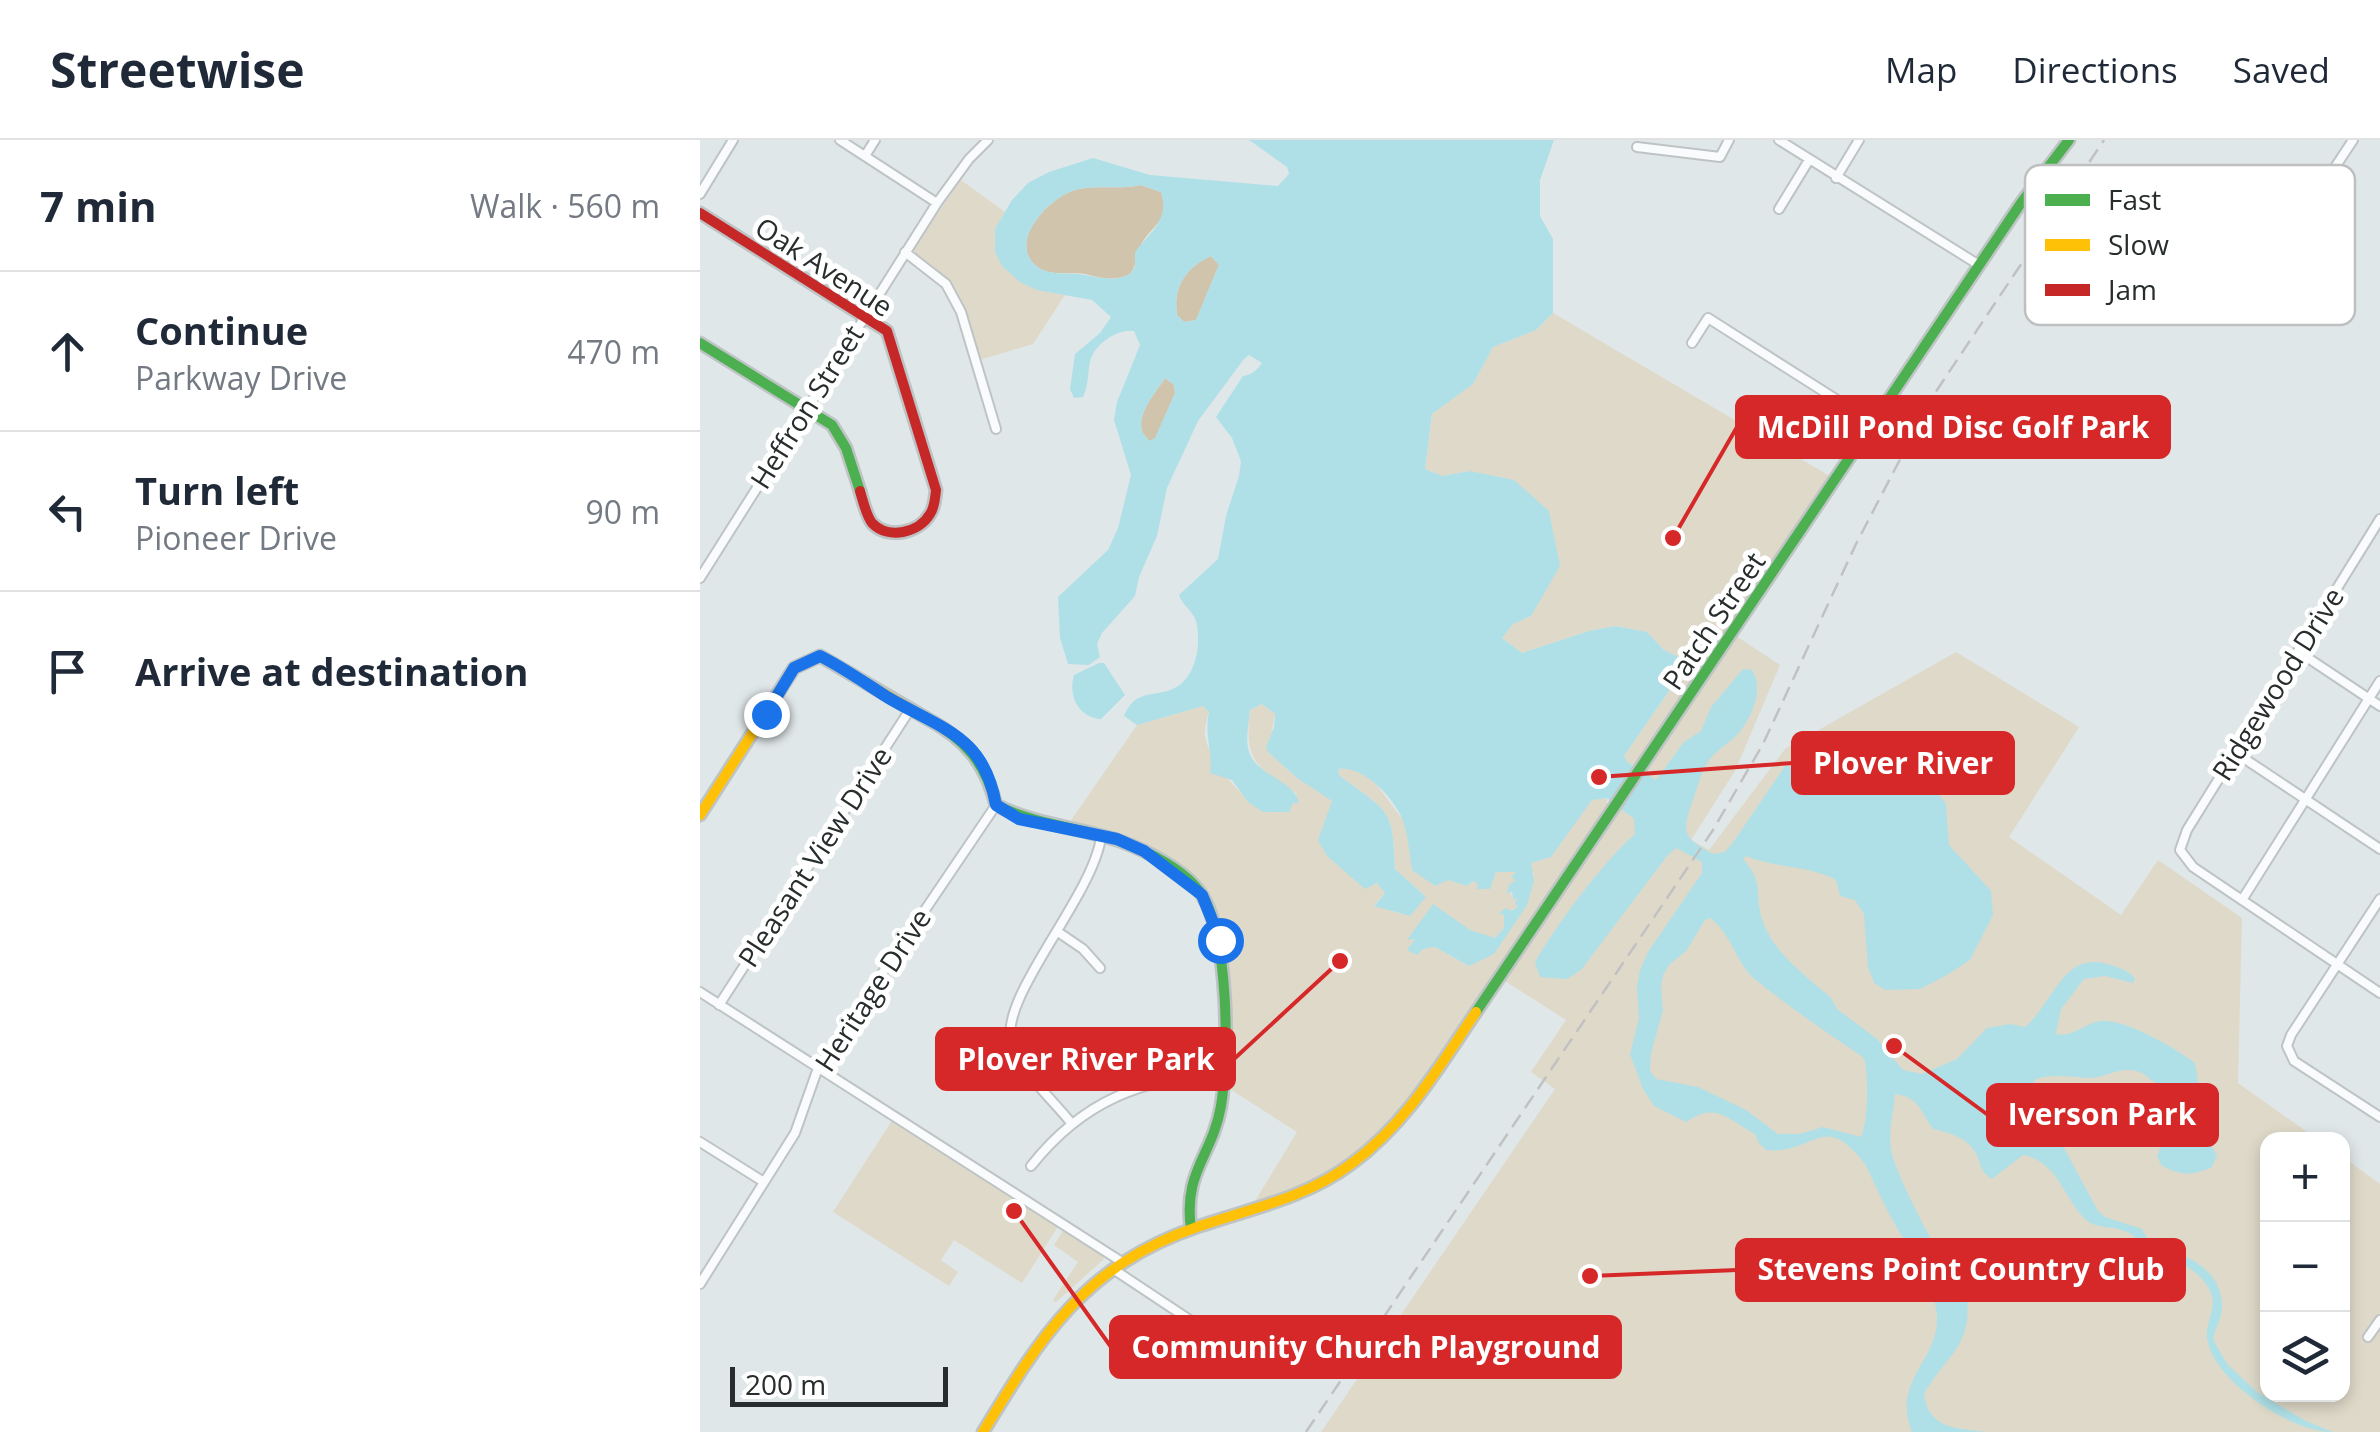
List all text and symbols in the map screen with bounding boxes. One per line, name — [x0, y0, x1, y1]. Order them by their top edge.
text: Streetwise — [50, 37, 305, 102]
text: Map — [1885, 46, 1957, 93]
text: Directions — [2012, 46, 2178, 93]
text: Saved — [2233, 46, 2330, 93]
legend — [2025, 165, 2355, 325]
text: 7 min — [40, 177, 157, 234]
text: Fast — [2108, 180, 2161, 218]
text: Walk · 560 m — [470, 184, 660, 227]
street label: Oak Avenue — [748, 208, 901, 325]
text: Slow — [2108, 225, 2169, 263]
text: Jam — [2105, 270, 2157, 308]
text: Continue — [135, 304, 308, 356]
street label: Heffron Street — [741, 317, 872, 495]
icon: ahead — [40, 324, 95, 379]
text: 470 m — [567, 330, 660, 373]
text: Parkway Drive — [135, 356, 347, 399]
callout: McDill Pond Disc Golf Park — [1737, 397, 2169, 457]
text: McDill Pond Disc Golf Park — [1757, 406, 2150, 447]
text: Turn left — [135, 464, 299, 516]
icon: left — [40, 484, 95, 539]
text: 90 m — [585, 490, 660, 533]
text: Pioneer Drive — [135, 516, 337, 559]
street label: Patch Street — [1653, 544, 1773, 697]
street label: Ridgewood Drive — [2203, 580, 2352, 787]
icon: arrive — [40, 644, 95, 699]
text: Arrive at destination — [135, 645, 529, 697]
route end — [744, 692, 790, 738]
callout: Plover River — [1793, 733, 2013, 793]
street label: Pleasant View Drive — [729, 739, 900, 974]
text: Plover River — [1813, 742, 1993, 783]
street label: Heritage Drive — [805, 901, 939, 1078]
route start — [1198, 918, 1244, 964]
callout: Plover River Park — [937, 1029, 1234, 1089]
text: Plover River Park — [957, 1038, 1215, 1079]
callout: Iverson Park — [1988, 1085, 2217, 1145]
text: Iverson Park — [2008, 1093, 2197, 1134]
map controls — [2260, 1132, 2350, 1402]
button: + — [2260, 1132, 2350, 1222]
button: − — [2260, 1222, 2350, 1312]
callout: Stevens Point Country Club — [1737, 1240, 2184, 1300]
text: Stevens Point Country Club — [1757, 1248, 2165, 1289]
button: layers — [2260, 1312, 2350, 1402]
callout: Community Church Playground — [1111, 1317, 1620, 1377]
text: Community Church Playground — [1132, 1326, 1600, 1367]
scale bar — [730, 1362, 948, 1406]
text: 200 m — [745, 1365, 826, 1403]

